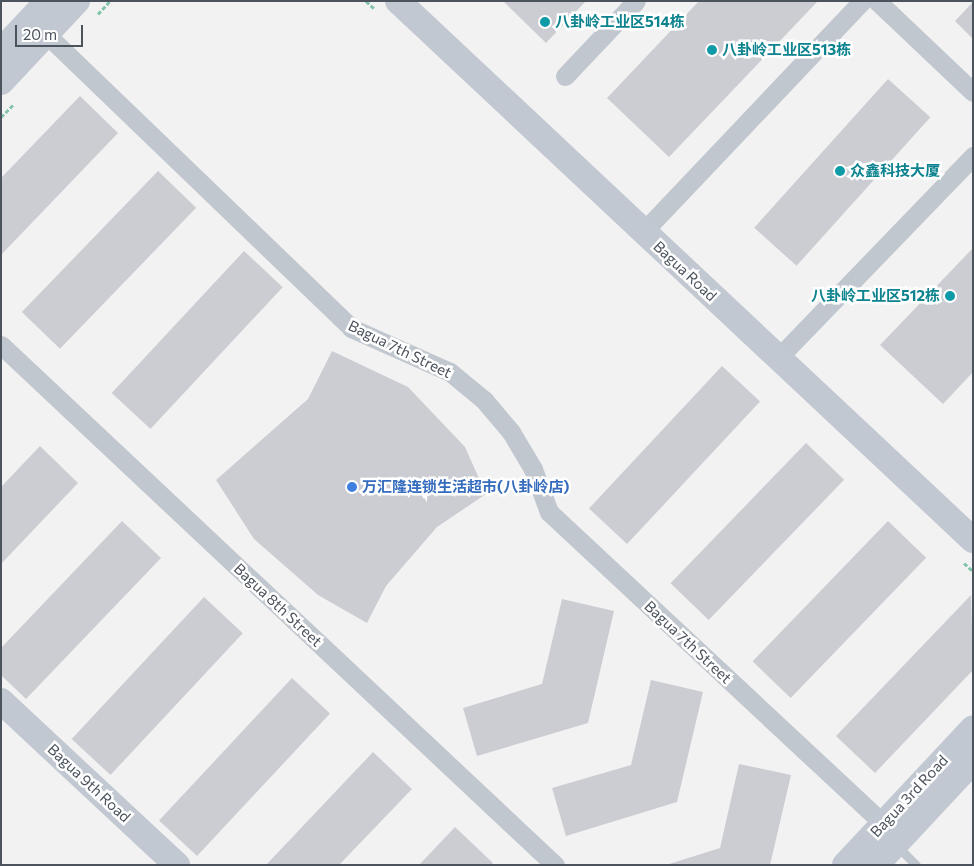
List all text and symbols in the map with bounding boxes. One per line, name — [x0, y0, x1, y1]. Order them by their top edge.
place label: 八卦岭工业区514栋 — [555, 13, 685, 31]
scale bar — [18, 15, 85, 47]
marker: 八卦岭工业区514栋 — [539, 16, 551, 28]
text: 20 m — [23, 25, 57, 43]
place label: 八卦岭工业区513栋 — [722, 41, 851, 59]
marker: 八卦岭工业区513栋 — [706, 44, 718, 56]
place label: 众鑫科技大厦 — [850, 162, 940, 180]
marker: 众鑫科技大厦 — [834, 165, 846, 177]
street label: Bagua Road — [650, 237, 720, 305]
place label: 八卦岭工业区512栋 — [811, 287, 940, 305]
marker: 八卦岭工业区512栋 — [944, 290, 956, 302]
street label: Bagua 7th Street — [345, 316, 455, 382]
place label: 万汇隆连锁生活超市(八卦岭店) — [362, 478, 569, 496]
marker: 万汇隆连锁生活超市(八卦岭店) — [346, 481, 358, 493]
street label: Bagua 8th Street — [230, 560, 326, 650]
street label: Bagua 7th Street — [641, 597, 735, 687]
street label: Bagua 9th Road — [44, 740, 134, 826]
street label: Bagua 3rd Road — [866, 751, 952, 841]

